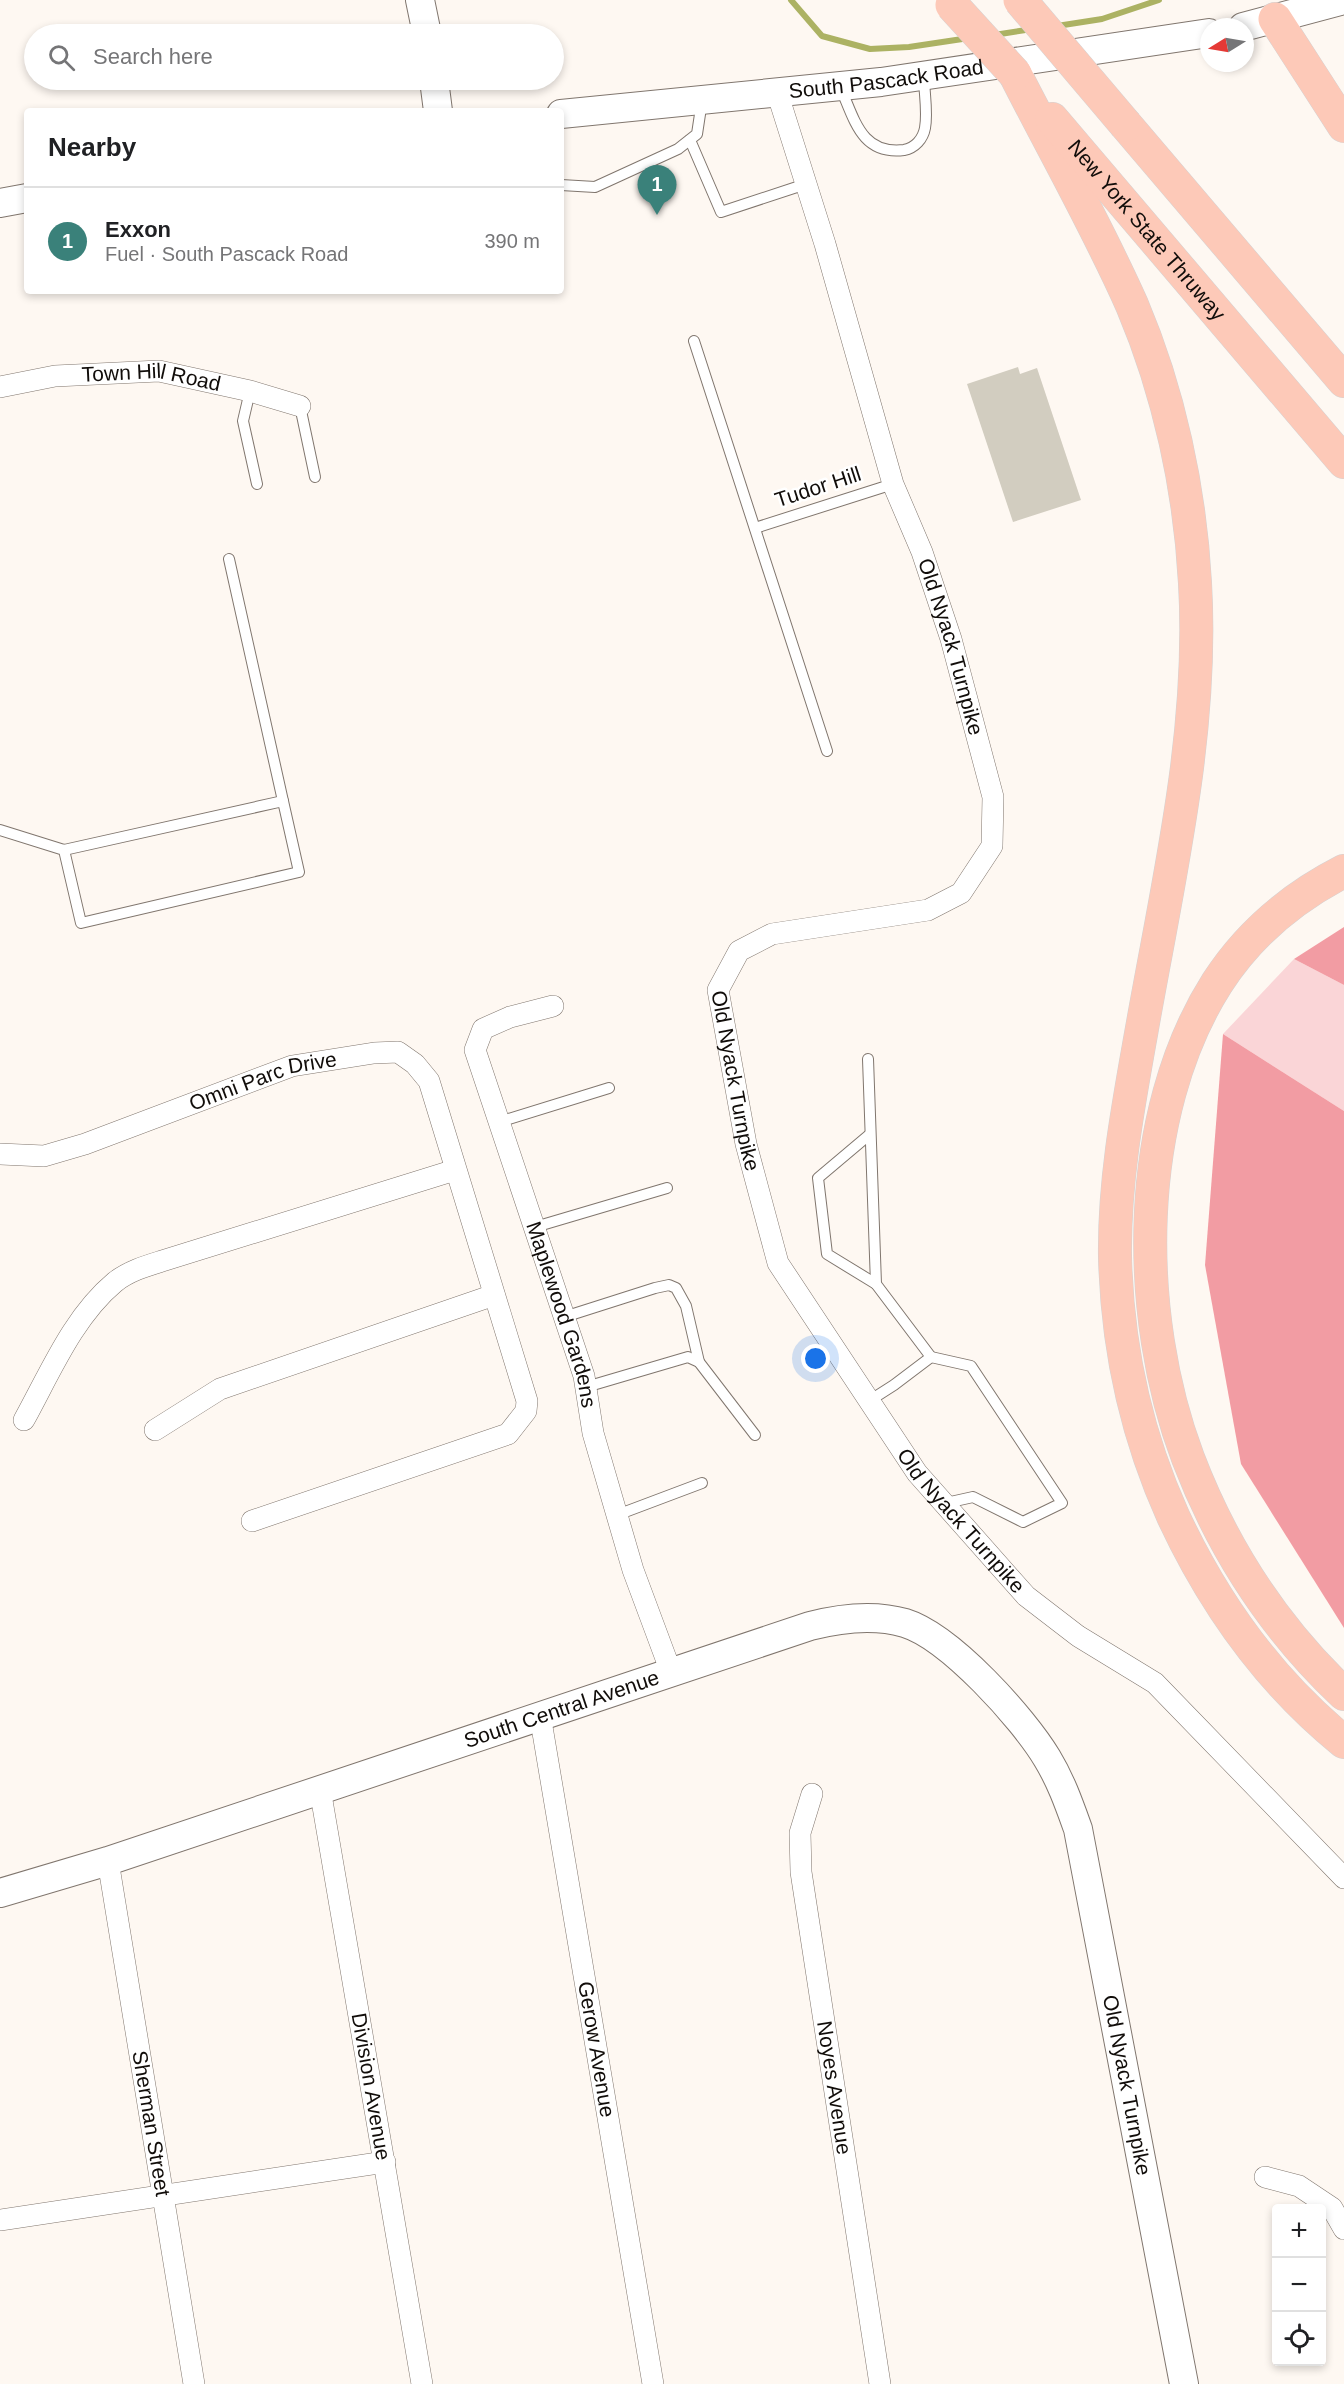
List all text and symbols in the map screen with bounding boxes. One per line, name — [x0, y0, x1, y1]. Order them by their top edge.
north arrow — [1200, 18, 1254, 72]
search box — [24, 24, 564, 90]
icon: search — [45, 41, 78, 74]
text: Search here — [93, 44, 213, 69]
street label: South Pascack Road — [788, 55, 985, 102]
text: Nearby — [48, 132, 136, 162]
street label: New York State Thruway — [1064, 135, 1231, 325]
pin: 1 — [638, 166, 676, 215]
text: Exxon — [105, 217, 171, 242]
text: 1 — [62, 230, 73, 252]
text: 390 m — [484, 230, 540, 252]
text: Fuel · South Pascack Road — [105, 243, 348, 265]
street label: Town Hill Road — [81, 359, 223, 395]
street label: Tudor Hill — [772, 462, 864, 511]
street label: Old Nyack Turnpike — [914, 555, 988, 738]
street label: Old Nyack Turnpike — [707, 989, 765, 1173]
street label: Omni Parc Drive — [186, 1047, 338, 1115]
street label: Maplewood Gardens — [522, 1218, 601, 1409]
your location — [801, 1344, 830, 1373]
street label: Old Nyack Turnpike — [893, 1444, 1030, 1597]
street label: South Central Avenue — [461, 1665, 662, 1752]
street label: Gerow Avenue — [574, 1979, 620, 2119]
street label: Old Nyack Turnpike — [1099, 1993, 1156, 2177]
street label: Division Avenue — [348, 2011, 395, 2162]
street label: Noyes Avenue — [813, 2019, 856, 2156]
street label: Sherman Street — [128, 2049, 175, 2198]
map controls — [1272, 2204, 1326, 2366]
button: + — [1272, 2204, 1326, 2258]
button: − — [1272, 2258, 1326, 2312]
button: locate — [1272, 2312, 1326, 2366]

